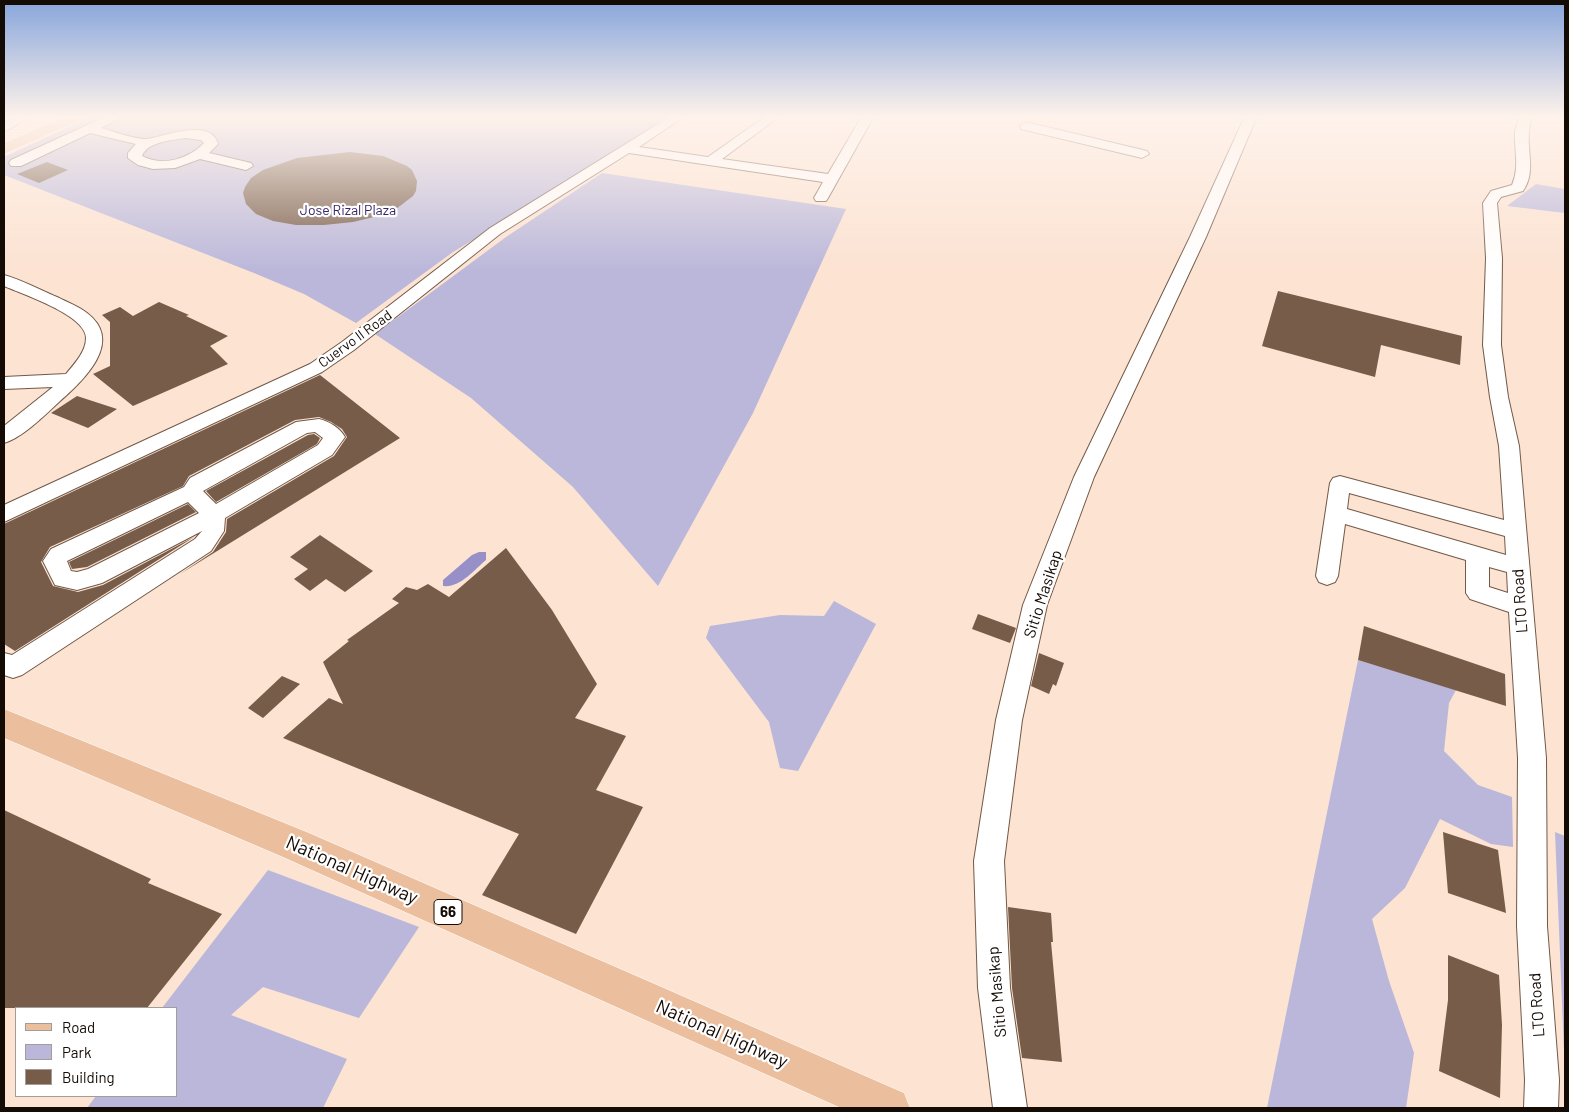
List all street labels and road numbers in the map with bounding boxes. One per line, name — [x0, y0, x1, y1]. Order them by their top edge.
street label: Cuervo II Road — [315, 307, 395, 371]
street label: Sitio Masikap — [1020, 548, 1066, 640]
street label: LTO Road — [1508, 568, 1532, 634]
street label: National Highway — [282, 831, 422, 909]
road number: 66 — [434, 900, 462, 924]
street label: Sitio Masikap — [983, 946, 1011, 1038]
street label: LTO Road — [1525, 972, 1549, 1038]
street label: National Highway — [652, 995, 792, 1073]

